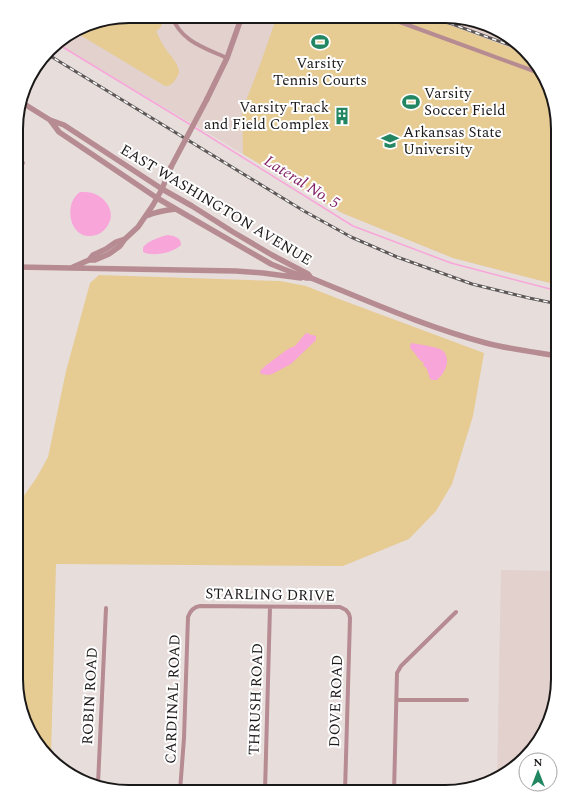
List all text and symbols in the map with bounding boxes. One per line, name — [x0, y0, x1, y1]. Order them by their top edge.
sports icon: Varsity Tennis Courts — [310, 32, 330, 52]
place label: Varsity Tennis Courts — [273, 52, 367, 92]
place label: Varsity Soccer Field — [424, 82, 506, 122]
sports icon: Varsity Soccer Field — [401, 92, 421, 112]
place label: Varsity Track and Field Complex — [204, 96, 330, 136]
building icon: Varsity Track and Field Complex — [332, 106, 352, 126]
place label: Arkansas State University — [403, 121, 502, 161]
school or university icon: Arkansas State University — [380, 131, 400, 151]
street label: EAST WASHINGTON AVENUE — [116, 138, 316, 272]
water label: Lateral No. 5 — [259, 149, 345, 215]
street label: STARLING DRIVE — [205, 582, 335, 608]
street label: CARDINAL ROAD — [159, 634, 187, 764]
street label: THRUSH ROAD — [243, 642, 269, 756]
street label: ROBIN ROAD — [76, 647, 104, 745]
street label: DOVE ROAD — [323, 654, 349, 748]
north arrow — [518, 752, 558, 792]
text: N — [534, 754, 543, 771]

